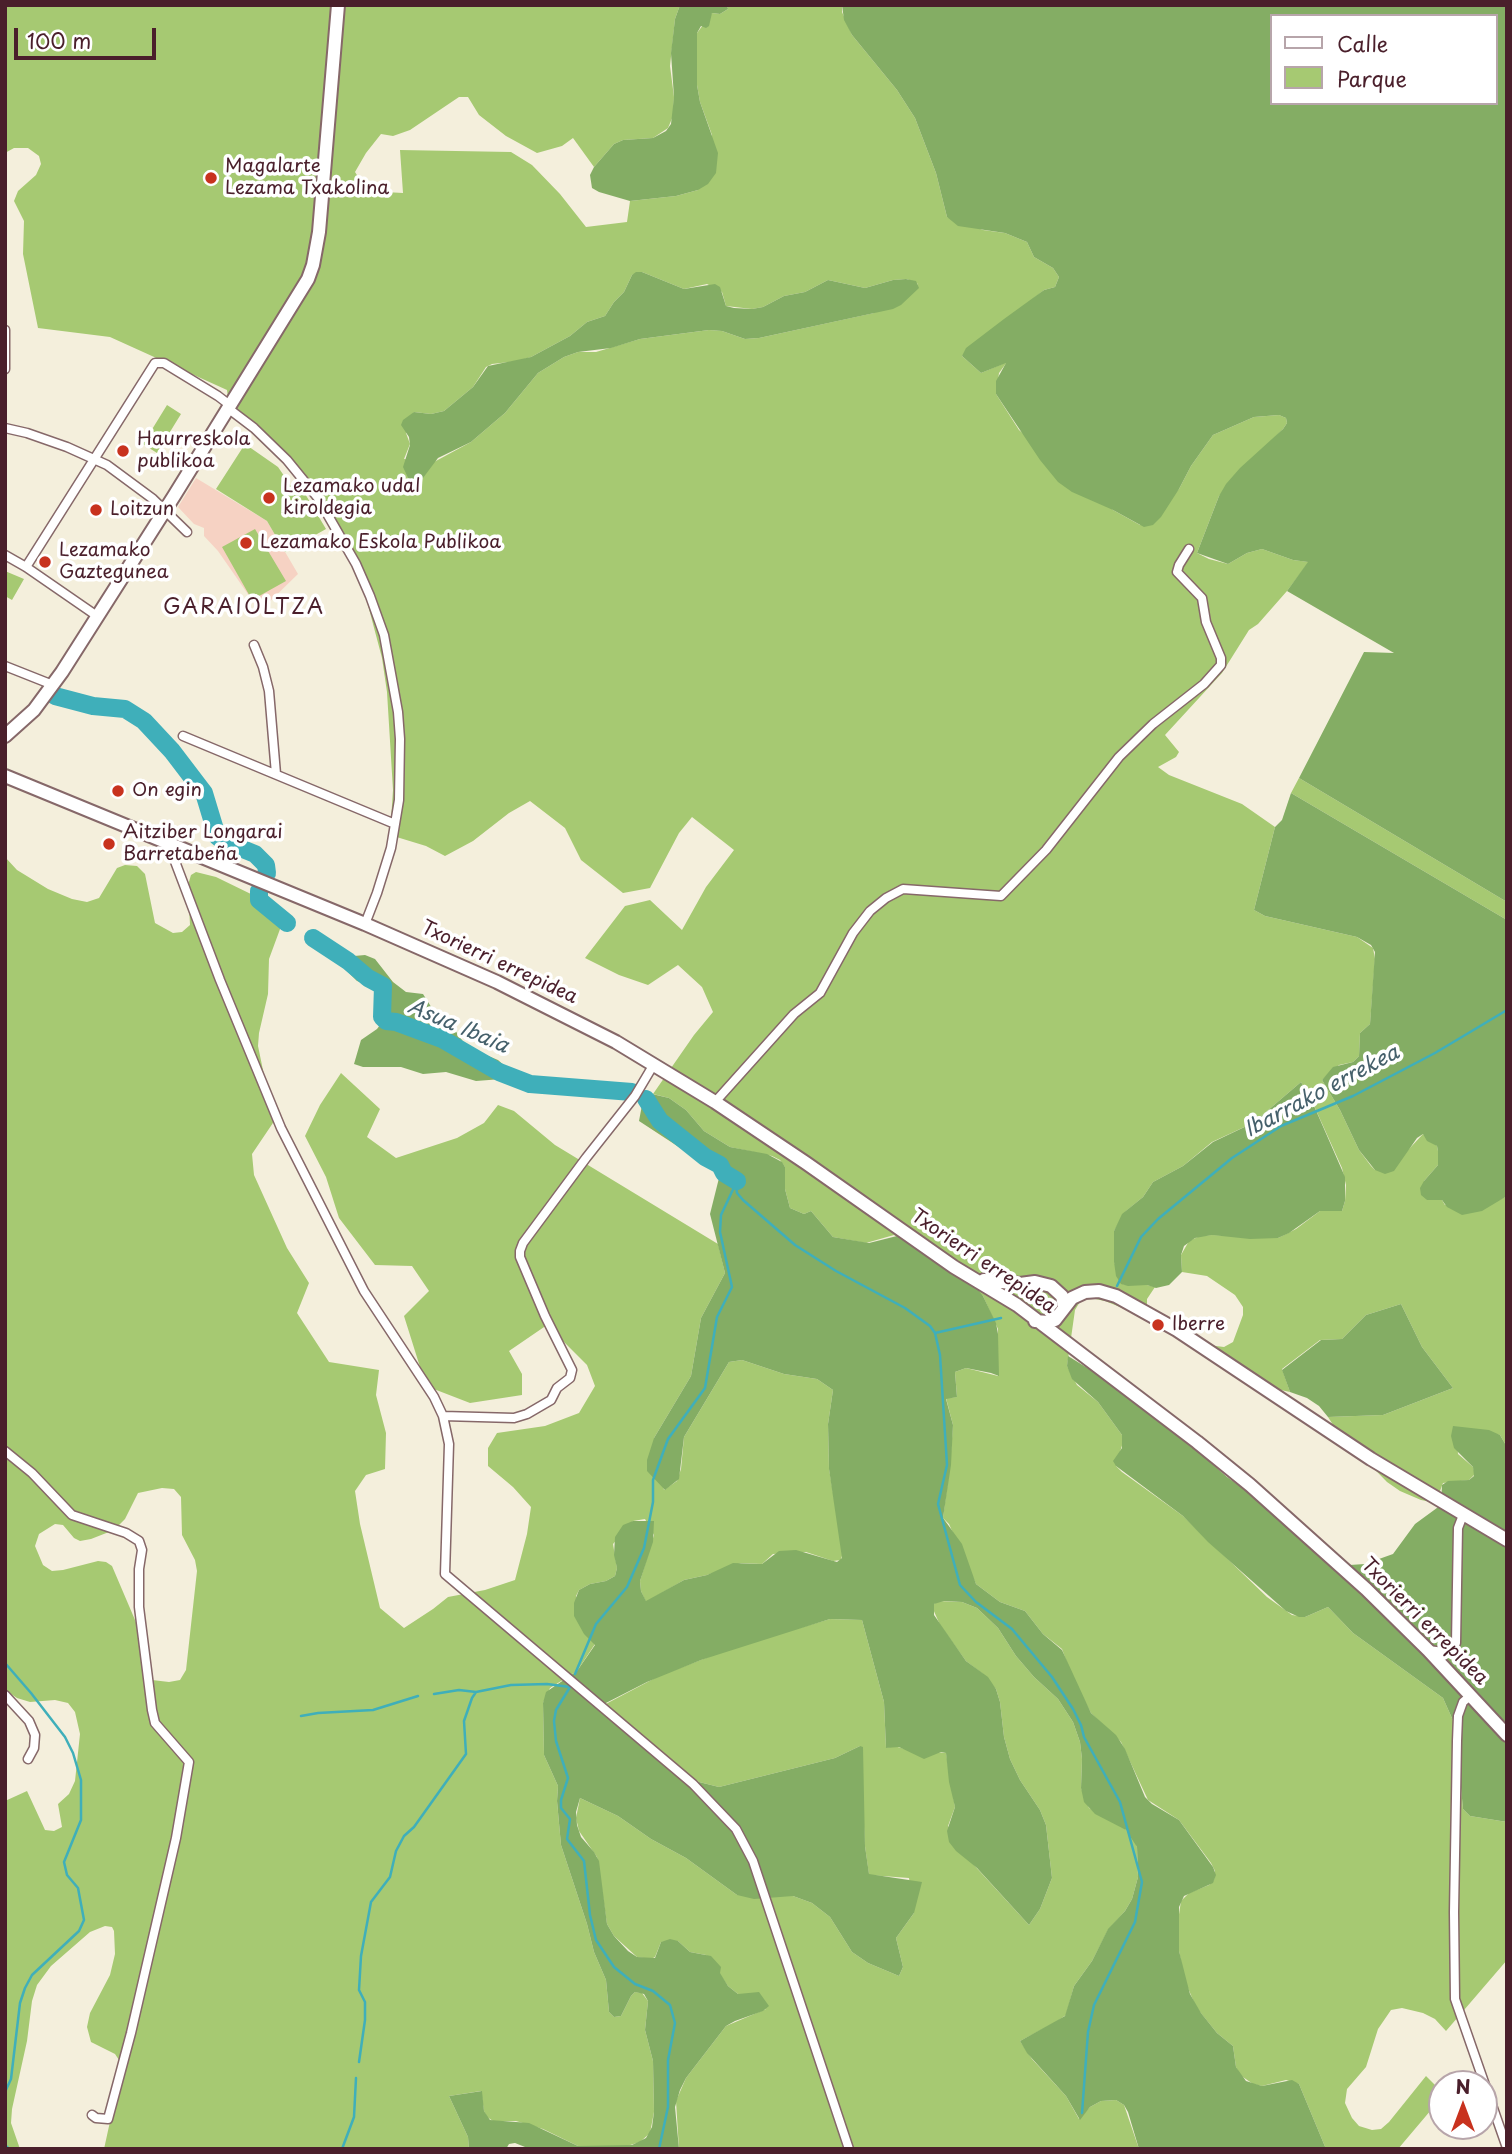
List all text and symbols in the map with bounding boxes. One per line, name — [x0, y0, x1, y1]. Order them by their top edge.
scale bar — [18, 14, 159, 58]
legend — [1270, 14, 1498, 105]
text: 100 m — [27, 24, 91, 56]
text: Calle — [1337, 27, 1388, 59]
text: Parque — [1337, 62, 1407, 94]
place label: Magalarte Lezama Txakolina — [225, 156, 389, 200]
marker: Magalarte Lezama Txakolina — [203, 170, 219, 186]
place label: Haurreskola publikoa — [137, 429, 250, 473]
marker: Haurreskola publikoa — [115, 443, 131, 459]
place label: Lezamako udal kiroldegia — [283, 476, 420, 520]
marker: Lezamako udal kiroldegia — [261, 490, 277, 506]
place label: Loitzun — [110, 499, 174, 521]
marker: Loitzun — [88, 502, 104, 518]
place label: Lezamako Eskola Publikoa — [260, 532, 501, 554]
marker: Lezamako Eskola Publikoa — [238, 535, 254, 551]
place label: Lezamako Gaztegunea — [59, 540, 169, 584]
marker: Lezamako Gaztegunea — [37, 554, 53, 570]
district label: GARAIOLTZA — [166, 595, 322, 621]
place label: On egin — [132, 780, 202, 802]
marker: On egin — [110, 783, 126, 799]
place label: Aitziber Longarai Barretabeña — [123, 822, 283, 866]
marker: Aitziber Longarai Barretabeña — [101, 836, 117, 852]
street label: Txorierri errepidea — [417, 917, 581, 1009]
water label: Asua Ibaia — [404, 995, 512, 1059]
water label: Ibarrako errekea — [1240, 1041, 1404, 1143]
street label: Txorierri errepidea — [906, 1205, 1060, 1319]
place label: Iberre — [1172, 1314, 1225, 1336]
marker: Iberre — [1150, 1317, 1166, 1333]
street label: Txorierri errepidea — [1356, 1554, 1492, 1690]
north arrow — [1428, 2070, 1498, 2140]
text: N — [1455, 2072, 1471, 2100]

